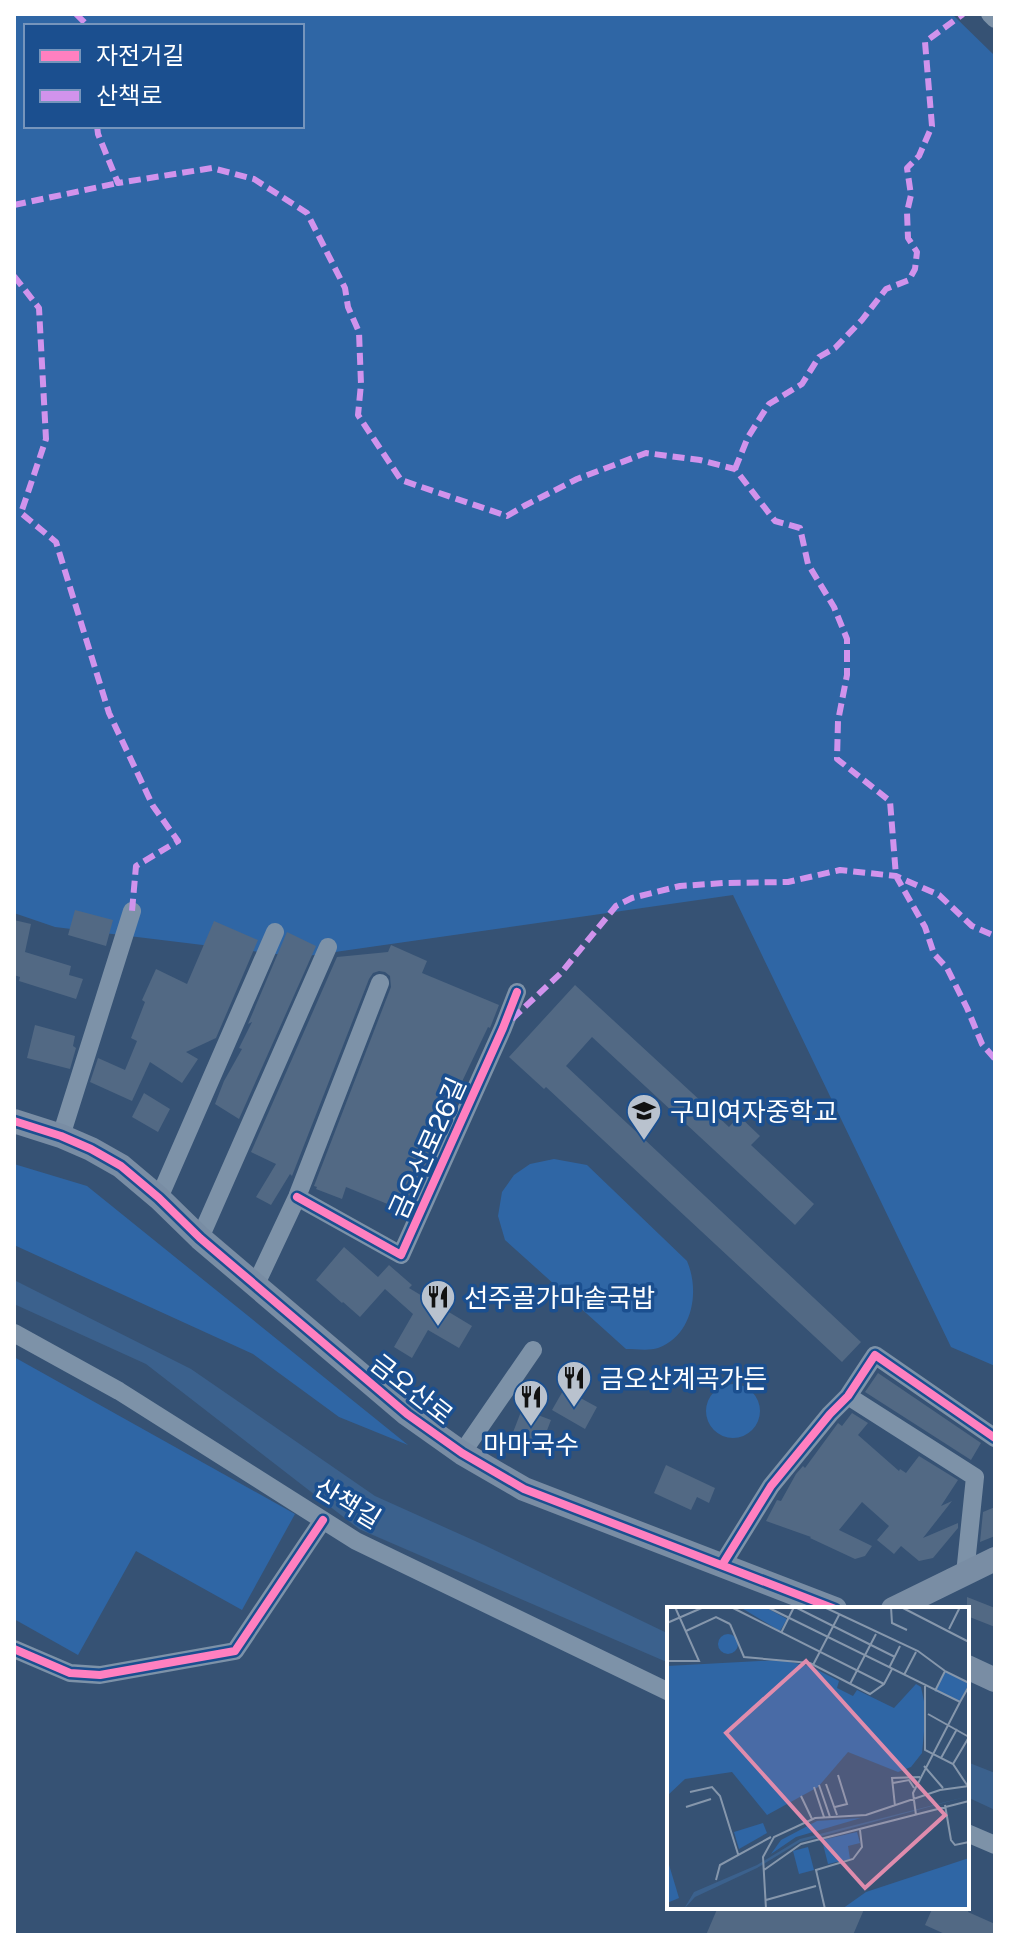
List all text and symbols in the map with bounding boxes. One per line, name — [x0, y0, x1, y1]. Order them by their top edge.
legend — [24, 24, 304, 128]
text: 자전거길 — [96, 41, 184, 69]
text: 산책로 — [96, 81, 162, 109]
street label: 금오산로26길 — [382, 1073, 472, 1223]
school or university icon: 구미여자중학교 — [625, 1092, 663, 1142]
place label: 구미여자중학교 — [670, 1096, 837, 1127]
restaurant icon: 선주골가마솥국밥 — [419, 1278, 457, 1328]
place label: 선주골가마솥국밥 — [464, 1282, 655, 1313]
street label: 금오산로 — [365, 1347, 459, 1431]
restaurant icon: 금오산계곡가든 — [555, 1359, 593, 1409]
place label: 금오산계곡가든 — [600, 1363, 767, 1394]
restaurant icon: 마마국수 — [512, 1378, 550, 1428]
place label: 마마국수 — [483, 1429, 579, 1460]
street label: 산책길 — [309, 1471, 387, 1535]
inset map — [667, 1607, 969, 1909]

